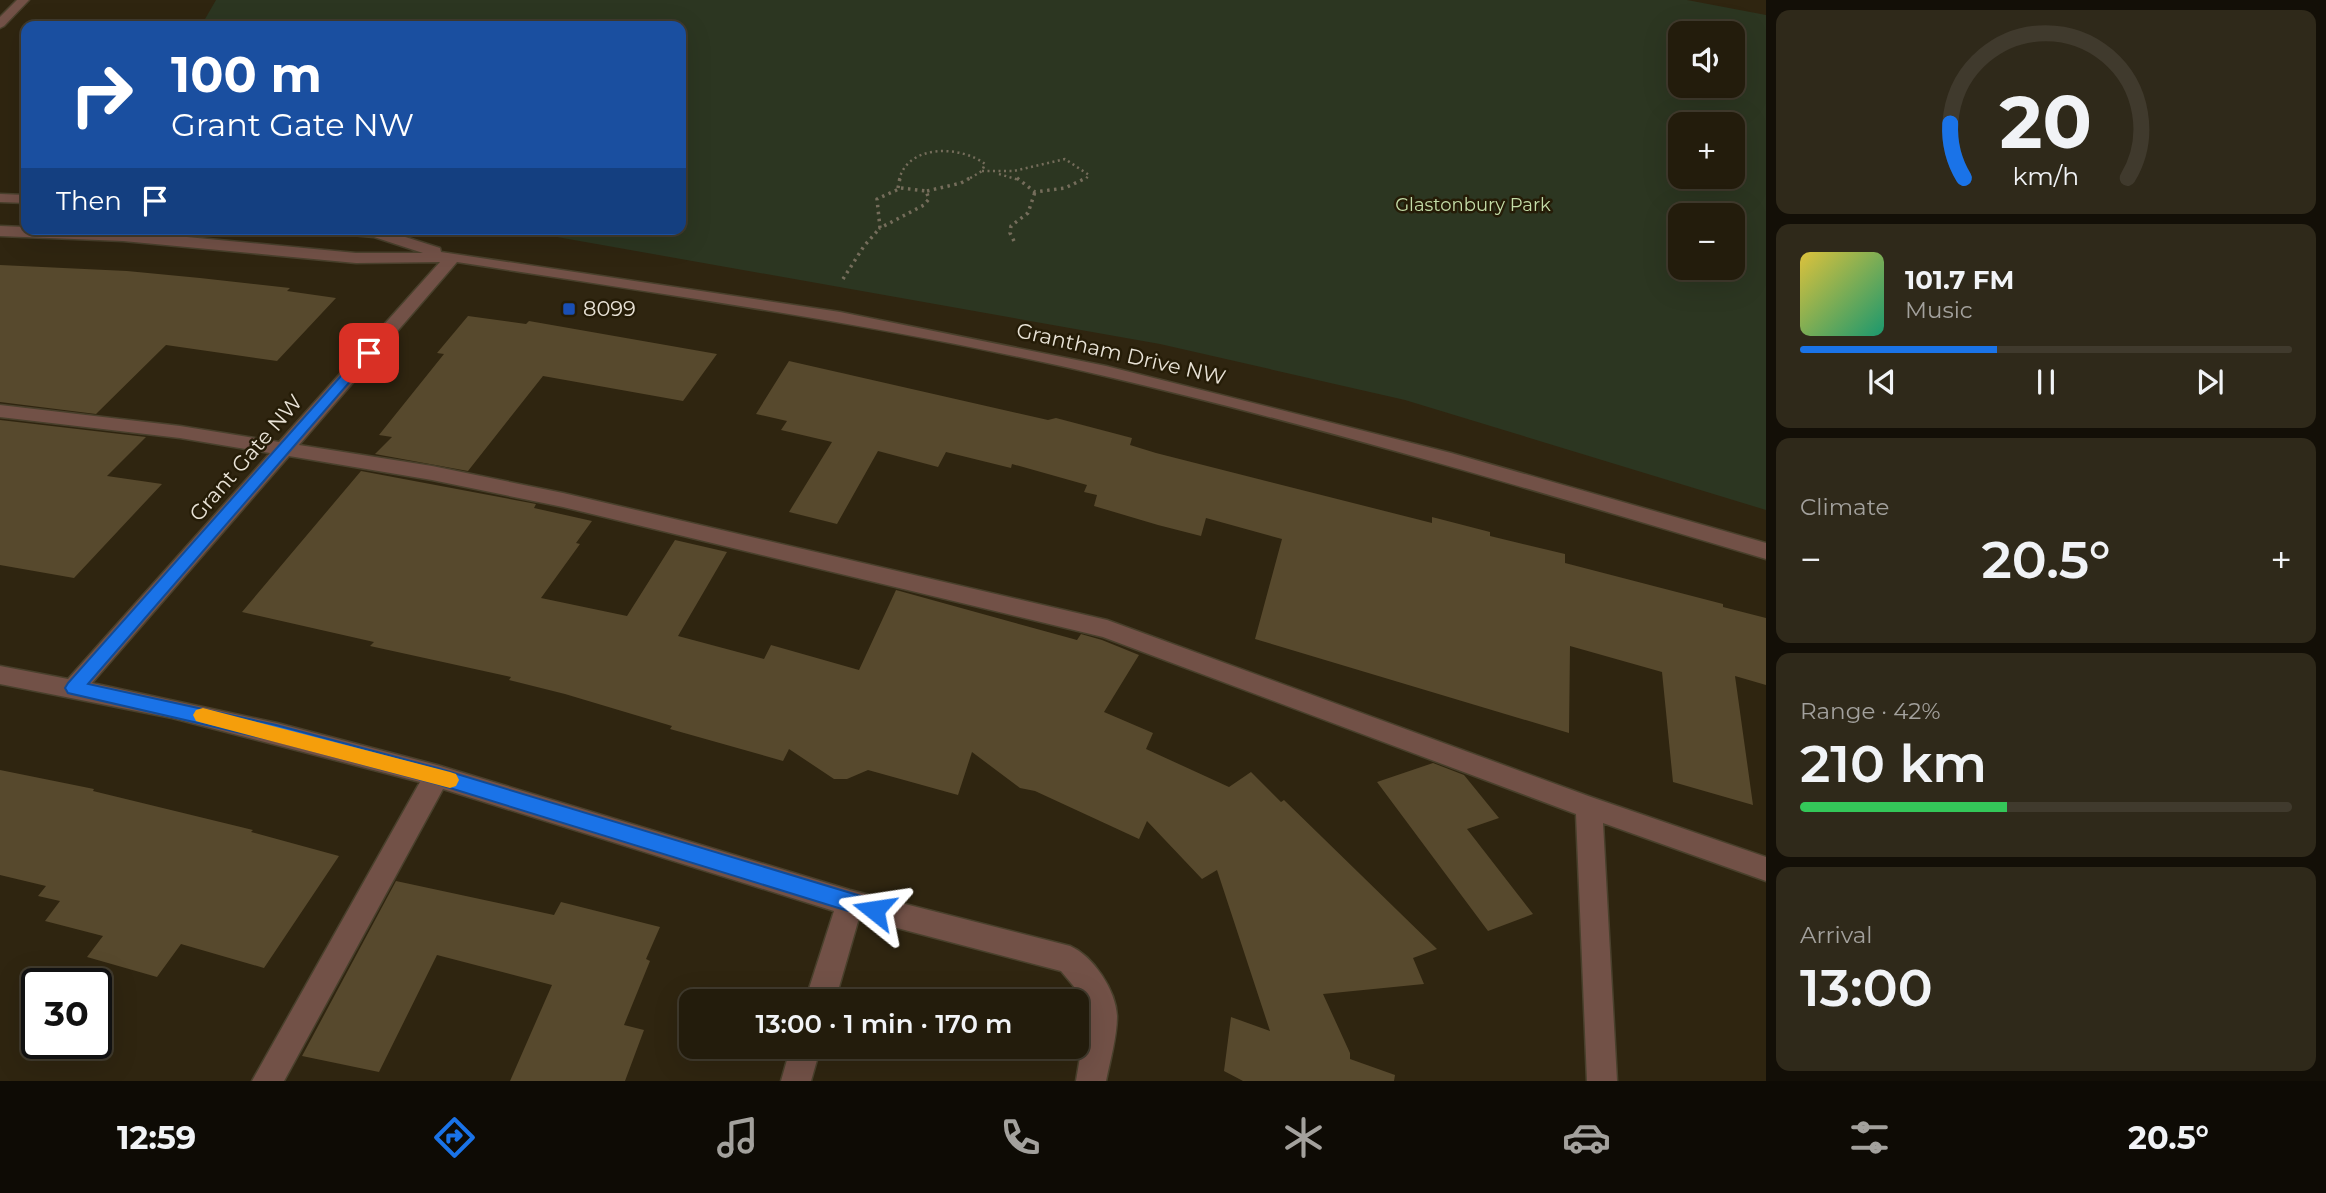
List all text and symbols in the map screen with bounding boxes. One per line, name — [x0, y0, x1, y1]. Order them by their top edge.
map controls — [1668, 21, 1745, 280]
button: sound — [1668, 21, 1745, 98]
text: 100 m — [171, 45, 322, 104]
icon: right — [56, 49, 147, 140]
text: 20 — [2000, 78, 2092, 166]
text: Grant Gate NW — [171, 105, 414, 144]
button: + — [1668, 112, 1745, 189]
text: km/h — [2013, 161, 2079, 191]
icon: arrive — [136, 182, 174, 220]
text: Then — [56, 185, 122, 217]
park label: Glastonbury Park — [1395, 194, 1551, 216]
button: − — [1668, 203, 1745, 280]
text: 101.7 FM — [1905, 264, 2014, 296]
place label: 8099 — [583, 296, 636, 321]
text: Music — [1905, 296, 1973, 324]
marker: 8099 — [561, 301, 577, 317]
street label: Grantham Drive NW — [1014, 317, 1228, 390]
pin — [339, 323, 399, 383]
icon: arrive — [350, 334, 388, 372]
icon: previous — [1863, 363, 1901, 401]
icon: pause — [2027, 363, 2065, 401]
icon: next — [2191, 363, 2229, 401]
street label: Grant Gate NW — [184, 389, 307, 526]
text: Climate — [1800, 493, 1889, 521]
text: 20.5° — [1982, 528, 2110, 591]
text: − — [1800, 536, 1822, 583]
text: + — [2270, 536, 2292, 583]
text: Range · 42% — [1800, 697, 1941, 725]
text: 210 km — [1800, 732, 1987, 795]
position arrow — [837, 873, 911, 947]
text: Arrival — [1800, 921, 1873, 949]
text: 13:00 — [1800, 956, 1933, 1019]
speed limit sign: 30 — [21, 968, 112, 1059]
text: 13:00 · 1 min · 170 m — [756, 1008, 1012, 1040]
icon: directions — [430, 1113, 479, 1162]
icon: music — [713, 1113, 762, 1162]
icon: phone — [996, 1113, 1045, 1162]
icon: climate — [1279, 1113, 1328, 1162]
icon: car — [1562, 1113, 1611, 1162]
icon: filters — [1845, 1113, 1894, 1162]
text: 12:59 — [117, 1118, 196, 1157]
text: 20.5° — [2128, 1118, 2209, 1157]

